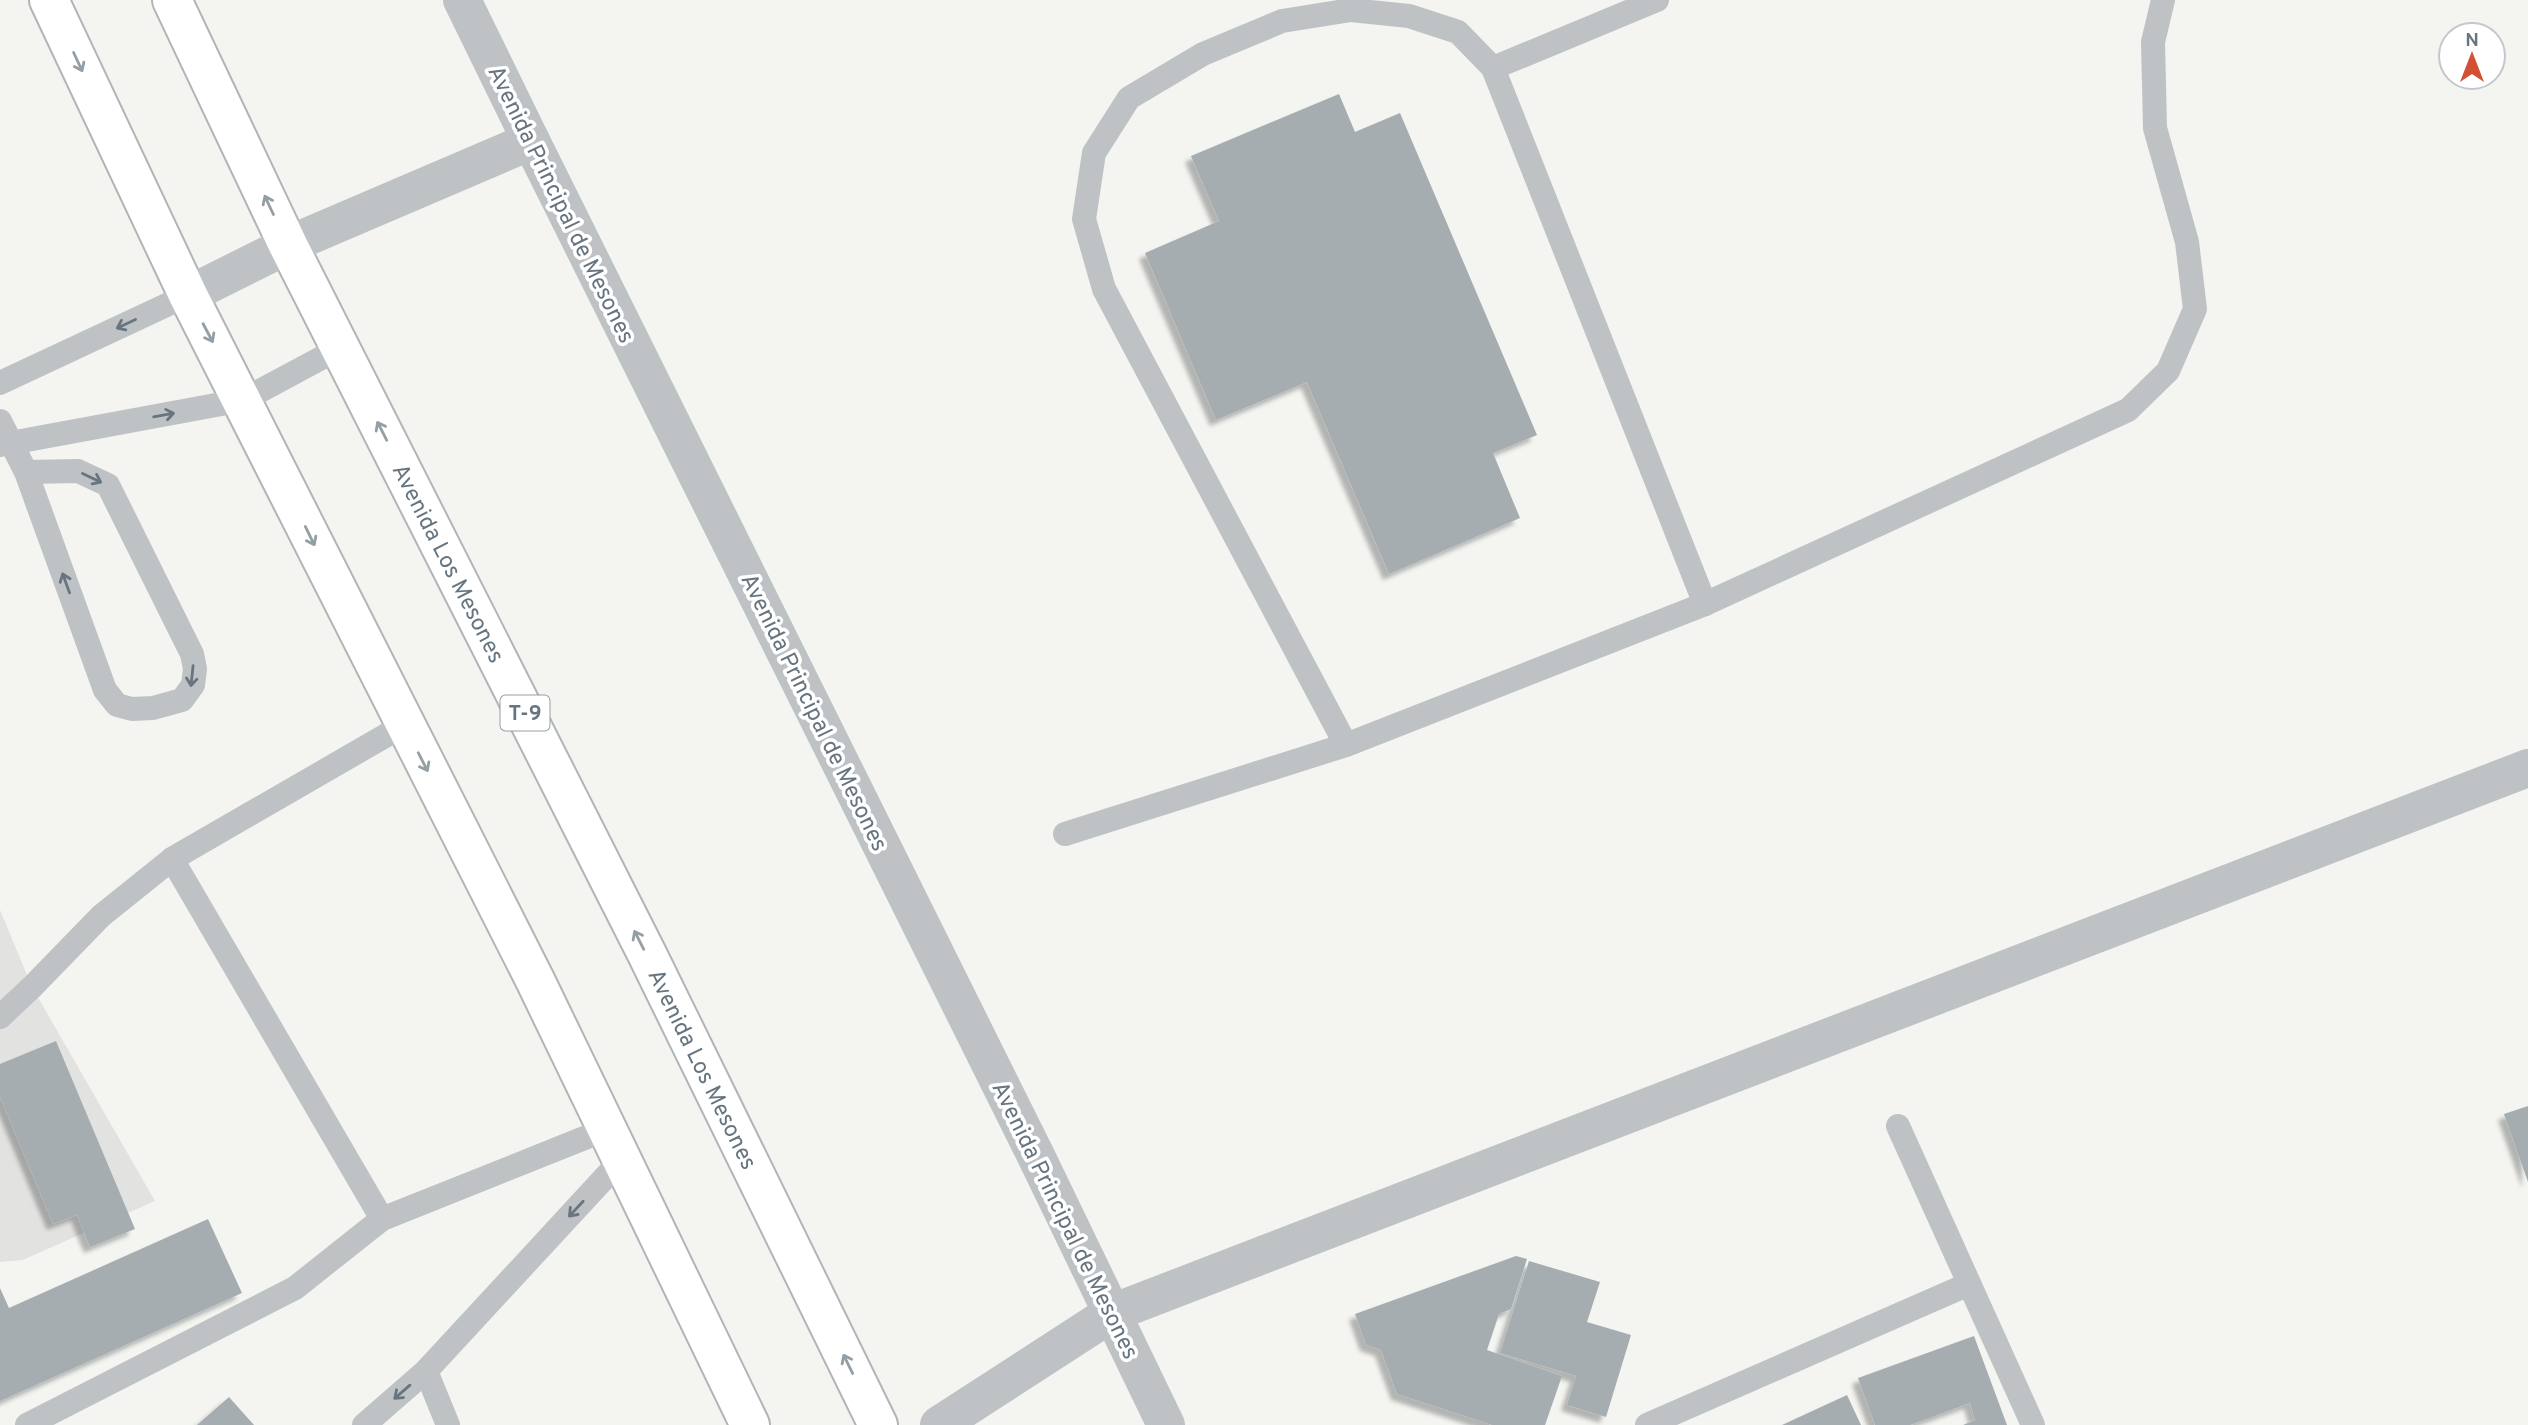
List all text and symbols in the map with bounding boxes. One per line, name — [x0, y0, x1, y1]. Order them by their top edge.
north arrow — [2437, 21, 2507, 91]
text: N — [2465, 29, 2479, 53]
one-way arrow — [72, 51, 85, 72]
street label: Avenida Principal de Mesones — [480, 61, 640, 349]
one-way arrow — [262, 195, 275, 216]
one-way arrow — [116, 318, 137, 331]
one-way arrow — [201, 322, 215, 343]
one-way arrow — [152, 408, 174, 421]
one-way arrow — [374, 421, 388, 441]
street label: Avenida Los Mesones — [384, 460, 510, 669]
one-way arrow — [81, 472, 102, 485]
one-way arrow — [304, 525, 318, 546]
street label: Avenida Principal de Mesones — [733, 569, 893, 857]
one-way arrow — [59, 573, 71, 595]
one-way arrow — [186, 664, 199, 686]
road number: T-9 — [500, 696, 550, 730]
one-way arrow — [417, 751, 431, 772]
one-way arrow — [632, 930, 646, 951]
street label: Avenida Los Mesones — [640, 965, 762, 1175]
street label: Avenida Principal de Mesones — [984, 1077, 1144, 1365]
one-way arrow — [567, 1200, 584, 1217]
one-way arrow — [840, 1354, 854, 1375]
one-way arrow — [393, 1384, 411, 1400]

